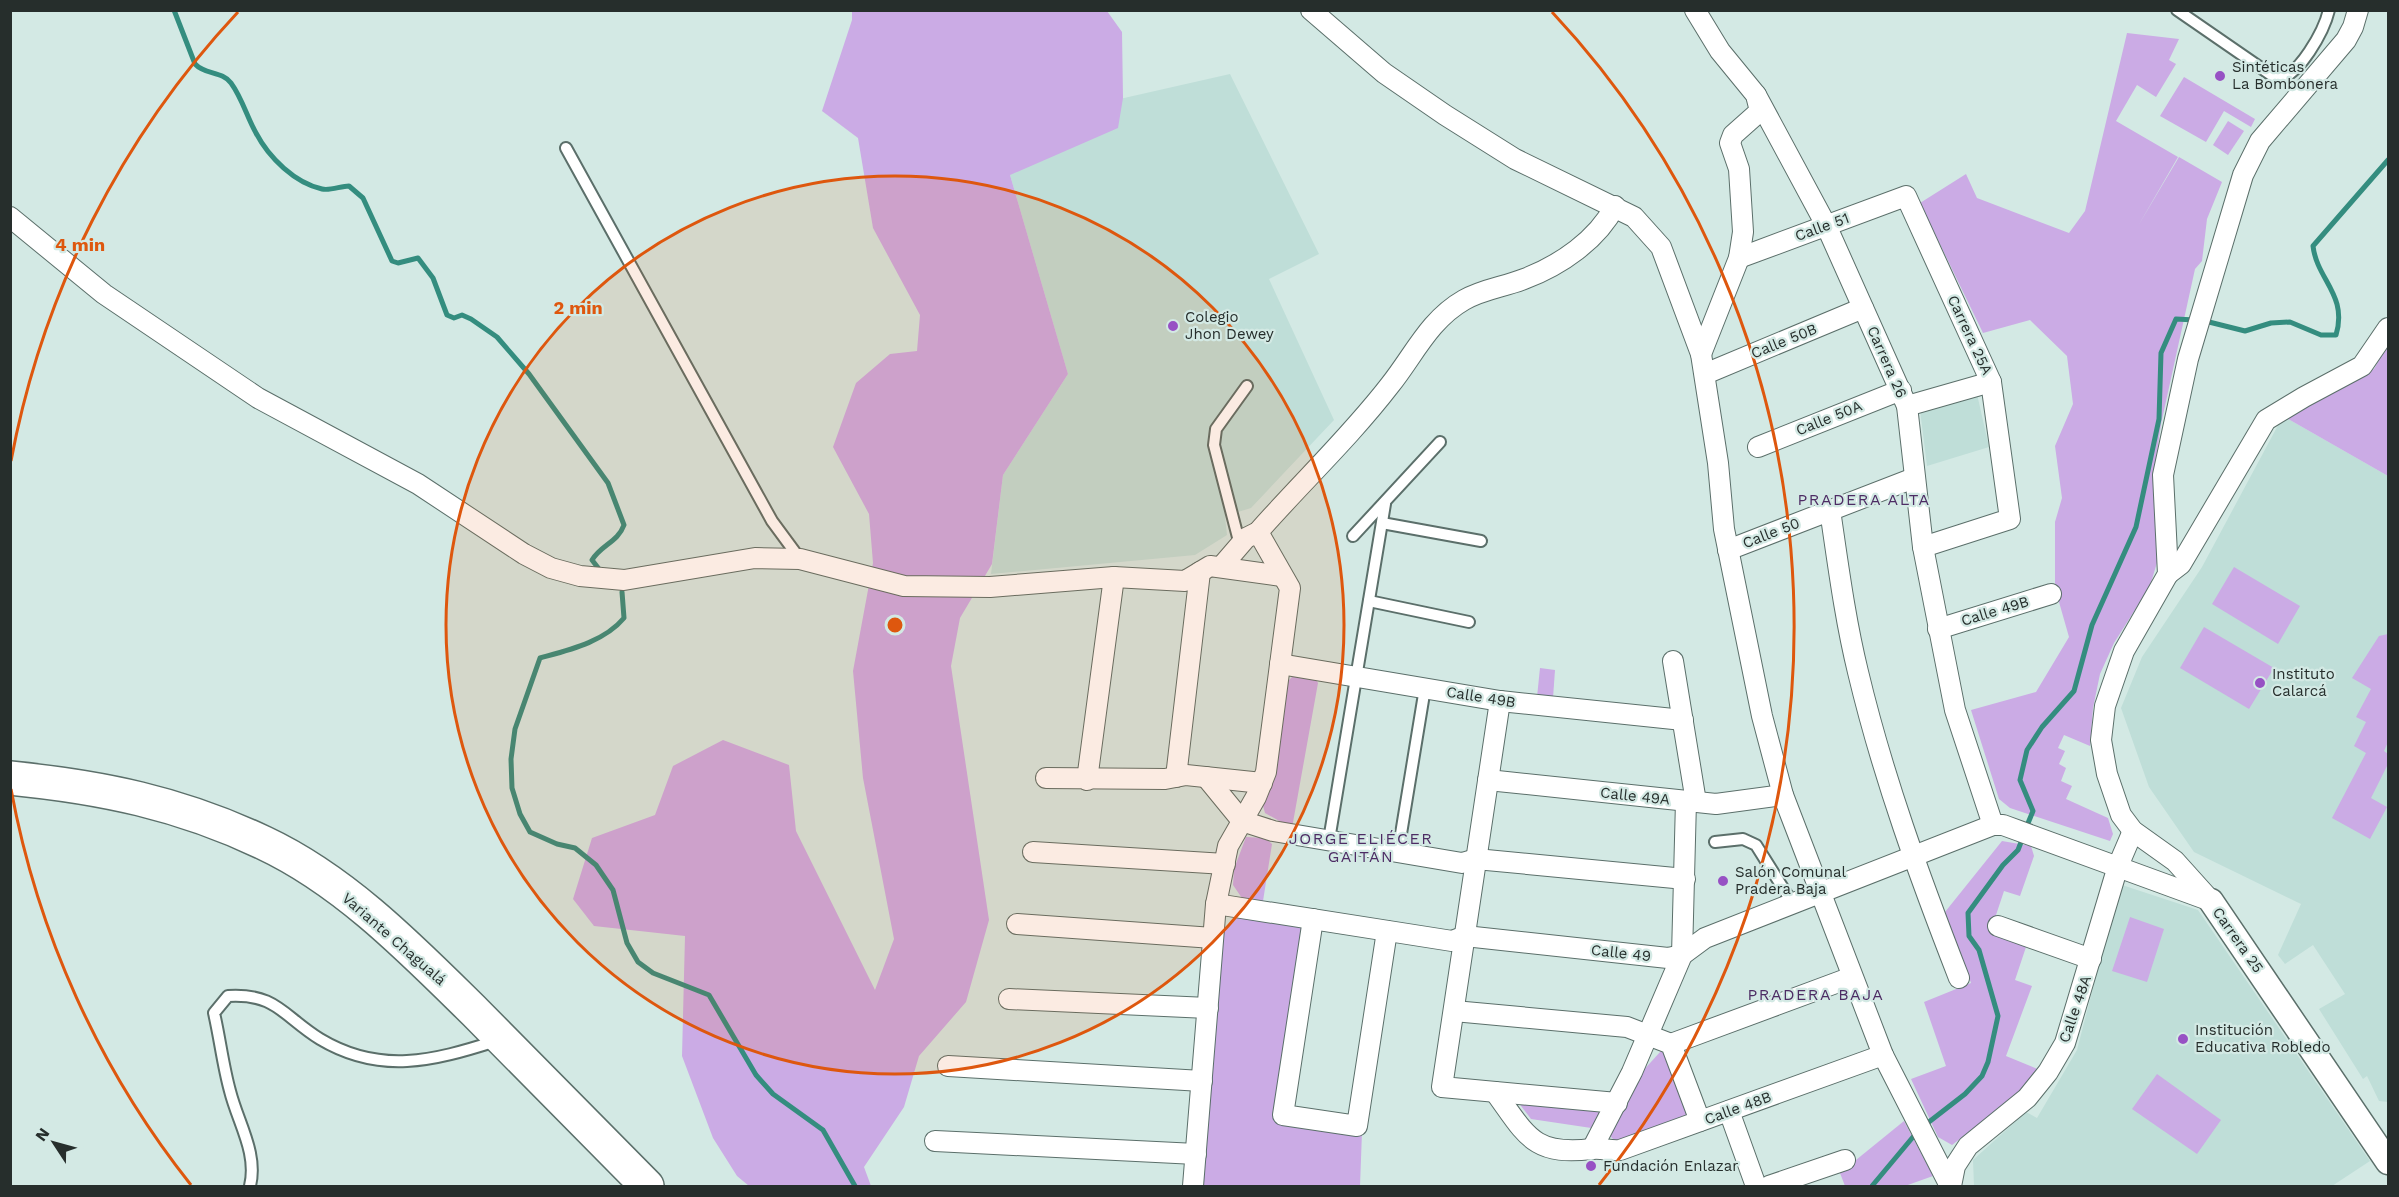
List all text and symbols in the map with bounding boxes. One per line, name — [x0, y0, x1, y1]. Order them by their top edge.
place label: Sintéticas La Bombonera — [2232, 58, 2339, 93]
marker: Sintéticas La Bombonera — [2213, 69, 2227, 83]
street label: Calle 51 — [1792, 209, 1852, 245]
text: 4 min — [55, 234, 105, 255]
street label: Carrera 25A — [1944, 292, 1996, 378]
text: 2 min — [553, 297, 603, 318]
place label: Colegio Jhon Dewey — [1185, 308, 1274, 343]
marker: Colegio Jhon Dewey — [1166, 319, 1180, 333]
street label: Calle 50B — [1748, 320, 1820, 362]
street label: Carrera 26 — [1863, 323, 1911, 401]
street label: Calle 50A — [1793, 397, 1865, 439]
district label: PRADERA ALTA — [1798, 490, 1930, 509]
street label: Calle 50 — [1740, 514, 1802, 552]
street label: Calle 49B — [1959, 592, 2031, 630]
centre of rings — [885, 615, 905, 635]
place label: Instituto Calarcá — [2272, 665, 2335, 700]
marker: Instituto Calarcá — [2253, 676, 2267, 690]
street label: Calle 49B — [1445, 683, 1517, 711]
street label: Calle 49A — [1599, 783, 1671, 809]
district label: JORGE ELIÉCER GAITÁN — [1289, 829, 1433, 866]
place label: Salón Comunal Pradera Baja — [1735, 863, 1847, 898]
marker: Salón Comunal Pradera Baja — [1716, 874, 1730, 888]
street label: Variante Chagualá — [338, 889, 450, 989]
street label: Carrera 25 — [2209, 904, 2267, 976]
street label: Calle 49 — [1590, 941, 1652, 965]
street label: Calle 48A — [2055, 973, 2095, 1045]
district label: PRADERA BAJA — [1748, 985, 1884, 1004]
place label: Institución Educativa Robledo — [2195, 1021, 2330, 1056]
marker: Institución Educativa Robledo — [2176, 1032, 2190, 1046]
street label: Calle 48B — [1702, 1088, 1774, 1128]
north arrow — [24, 1113, 84, 1173]
text: N — [31, 1124, 53, 1145]
place label: Fundación Enlazar — [1603, 1157, 1738, 1175]
marker: Fundación Enlazar — [1584, 1159, 1598, 1173]

